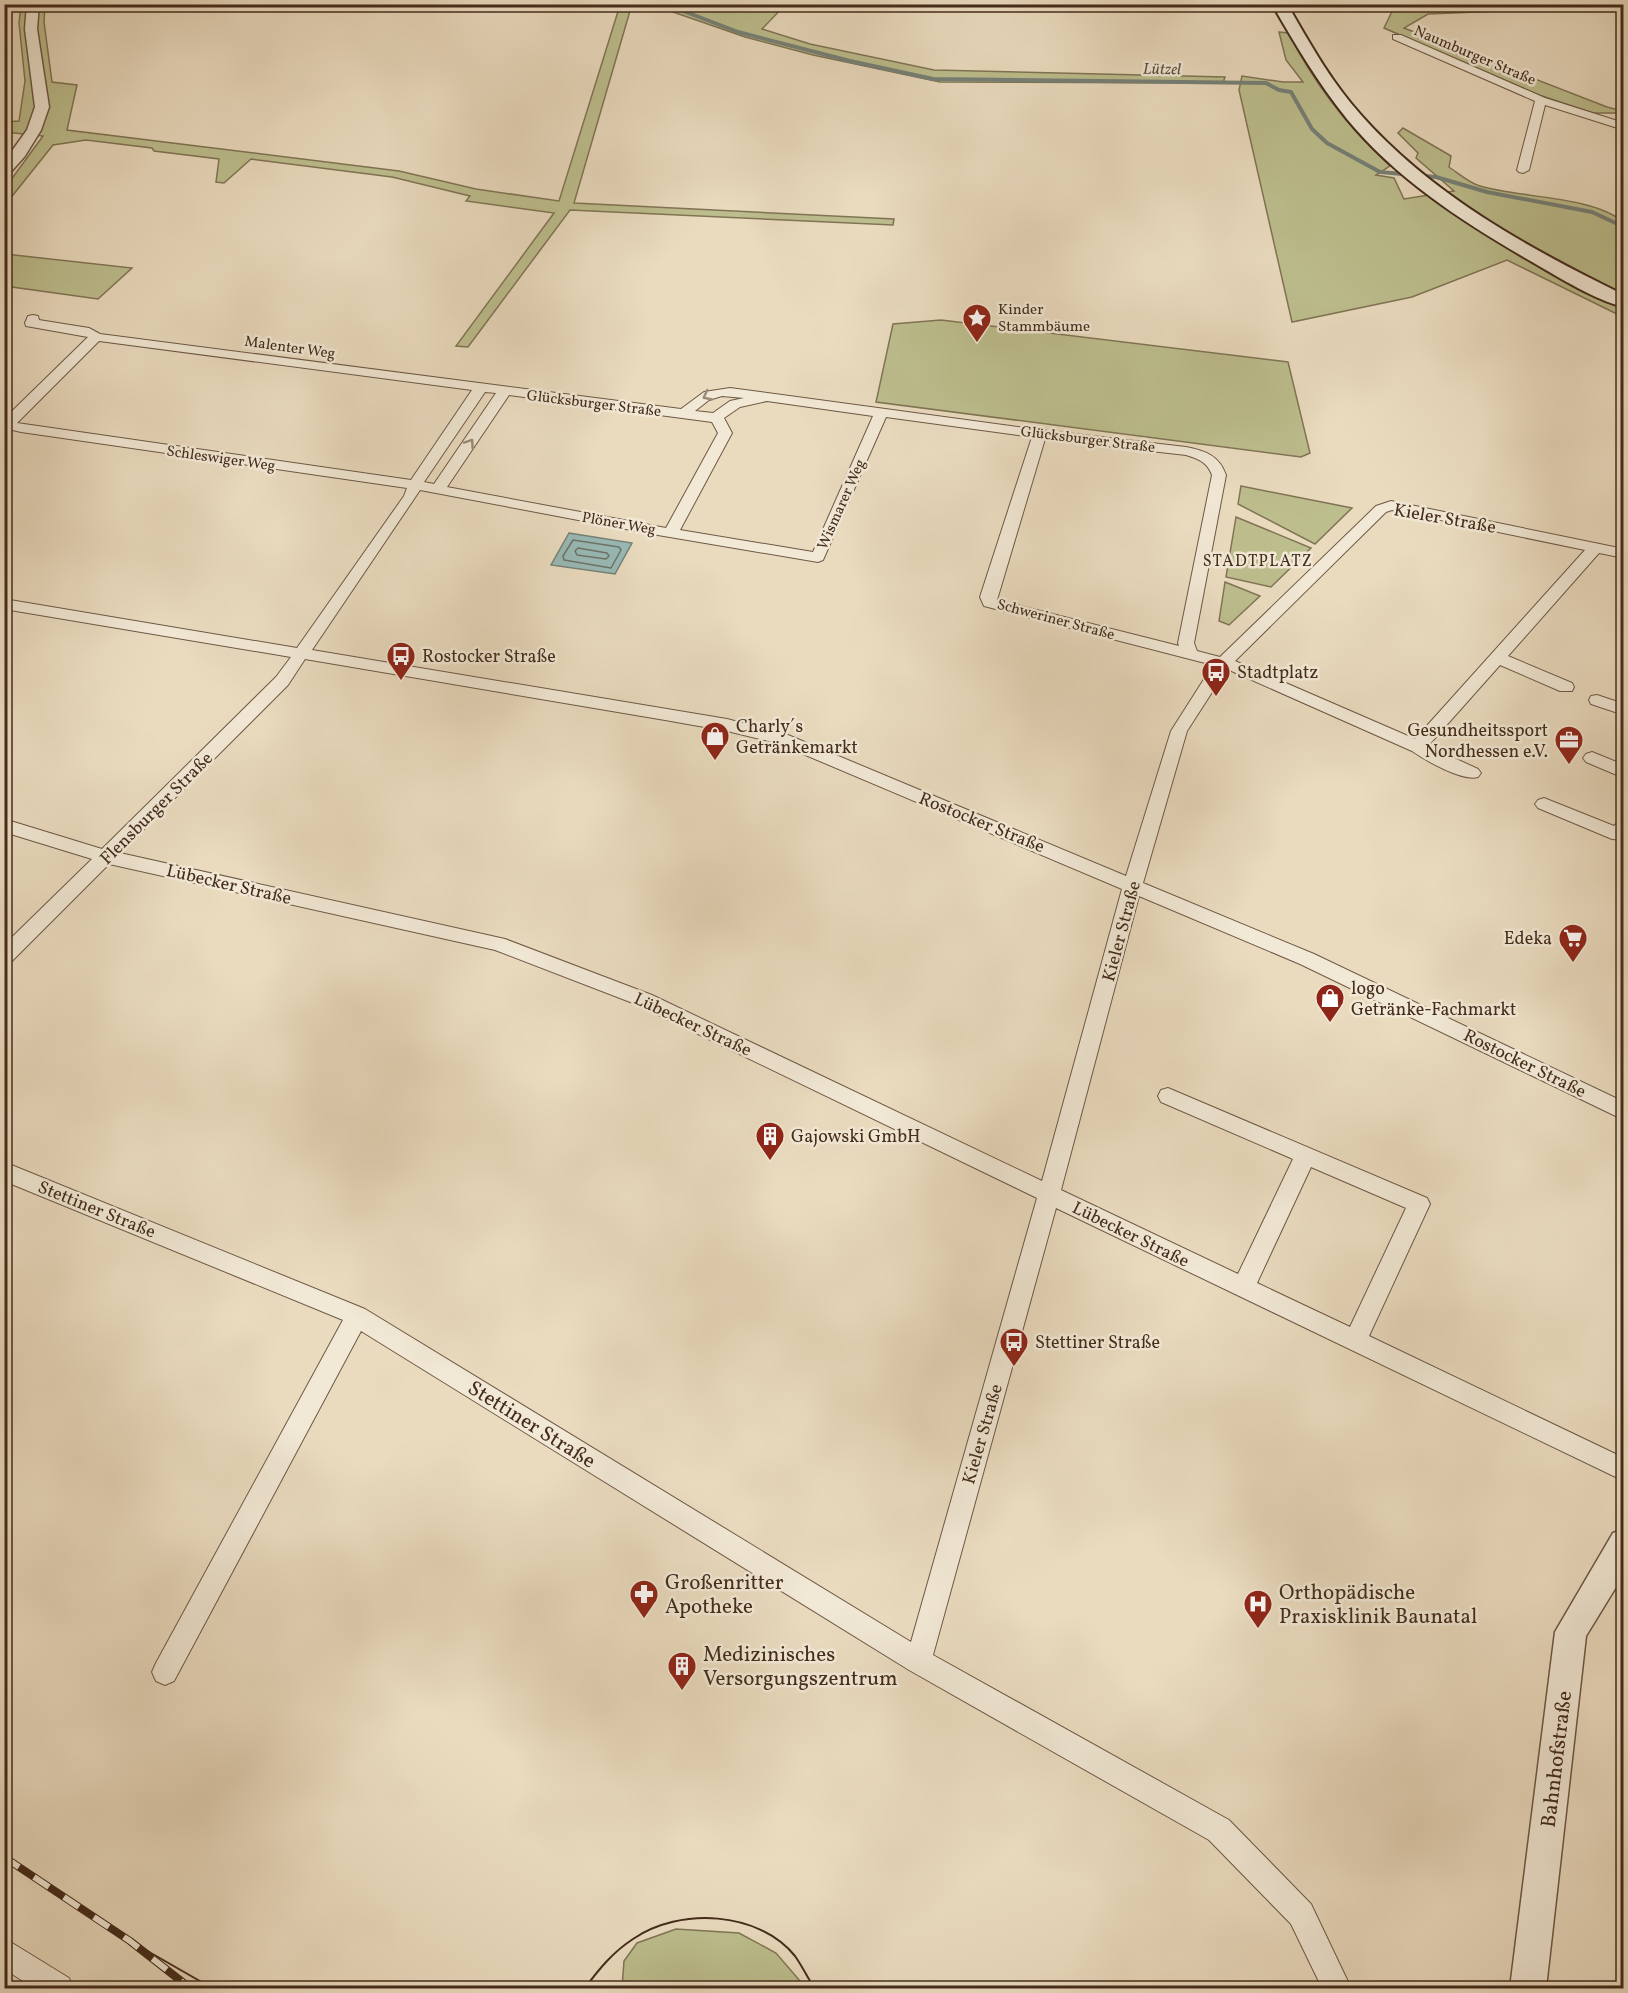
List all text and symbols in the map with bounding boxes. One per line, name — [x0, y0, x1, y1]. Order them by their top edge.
street label: Naumburger Straße — [1410, 21, 1539, 92]
water label: Lützel — [1143, 59, 1181, 81]
place label: Kinder Stammbäume — [998, 300, 1090, 338]
place icon: Kinder Stammbäume — [961, 302, 993, 344]
street label: Malenter Weg — [243, 332, 337, 365]
street label: Glücksburger Straße — [525, 386, 662, 423]
one-way arrow — [702, 389, 713, 401]
street label: Glücksburger Straße — [1019, 422, 1156, 459]
one-way arrow — [463, 438, 474, 449]
street label: Schleswiger Weg — [165, 441, 277, 478]
street label: Wismarer Weg — [813, 456, 872, 553]
street label: Kieler Straße — [1392, 498, 1498, 541]
street label: Plöner Weg — [580, 508, 658, 541]
district label: STADTPLATZ — [1203, 551, 1313, 573]
street label: Schweriner Straße — [994, 595, 1117, 646]
bus stop icon: Rostocker Straße — [385, 640, 417, 682]
place label: Rostocker Straße — [422, 645, 556, 670]
bus stop icon: Stadtplatz — [1200, 656, 1232, 698]
place label: Stadtplatz — [1237, 661, 1318, 686]
place label: Charly´s Getränkemarkt — [736, 715, 858, 761]
place label: Gesundheitssport Nordhessen e.V. — [1407, 719, 1548, 765]
shop icon: Charly´s Getränkemarkt — [699, 720, 731, 762]
office icon: Gesundheitssport Nordhessen e.V. — [1553, 724, 1585, 766]
street label: Flensburger Straße — [95, 747, 219, 871]
street label: Rostocker Straße — [915, 787, 1048, 860]
street label: Lübecker Straße — [164, 859, 294, 912]
street label: Kieler Straße — [1097, 878, 1148, 984]
supermarket icon: Edeka — [1557, 922, 1589, 964]
place label: Edeka — [1504, 927, 1552, 952]
place label: logo Getränke-Fachmarkt — [1351, 977, 1516, 1023]
shop icon: logo Getränke-Fachmarkt — [1314, 982, 1346, 1024]
street label: Lübecker Straße — [629, 987, 755, 1064]
street label: Rostocker Straße — [1459, 1024, 1590, 1105]
building icon: Gajowski GmbH — [754, 1120, 786, 1162]
place label: Gajowski GmbH — [791, 1125, 921, 1150]
street label: Stettiner Straße — [34, 1175, 159, 1245]
street label: Lübecker Straße — [1068, 1196, 1193, 1275]
bus stop icon: Stettiner Straße — [998, 1326, 1030, 1368]
place label: Stettiner Straße — [1035, 1331, 1160, 1356]
street label: Stettiner Straße — [462, 1374, 601, 1476]
street label: Kieler Straße — [957, 1381, 1010, 1487]
place label: Großenritter Apotheke — [665, 1569, 784, 1622]
pharmacy icon: Großenritter Apotheke — [628, 1578, 660, 1620]
place label: Orthopädische Praxisklinik Baunatal — [1279, 1579, 1477, 1632]
hospital icon: Orthopädische Praxisklinik Baunatal — [1242, 1588, 1274, 1630]
place label: Medizinisches Versorgungszentrum — [703, 1641, 898, 1694]
building icon: Medizinisches Versorgungszentrum — [666, 1650, 698, 1692]
street label: Bahnhofstraße — [1535, 1689, 1580, 1829]

